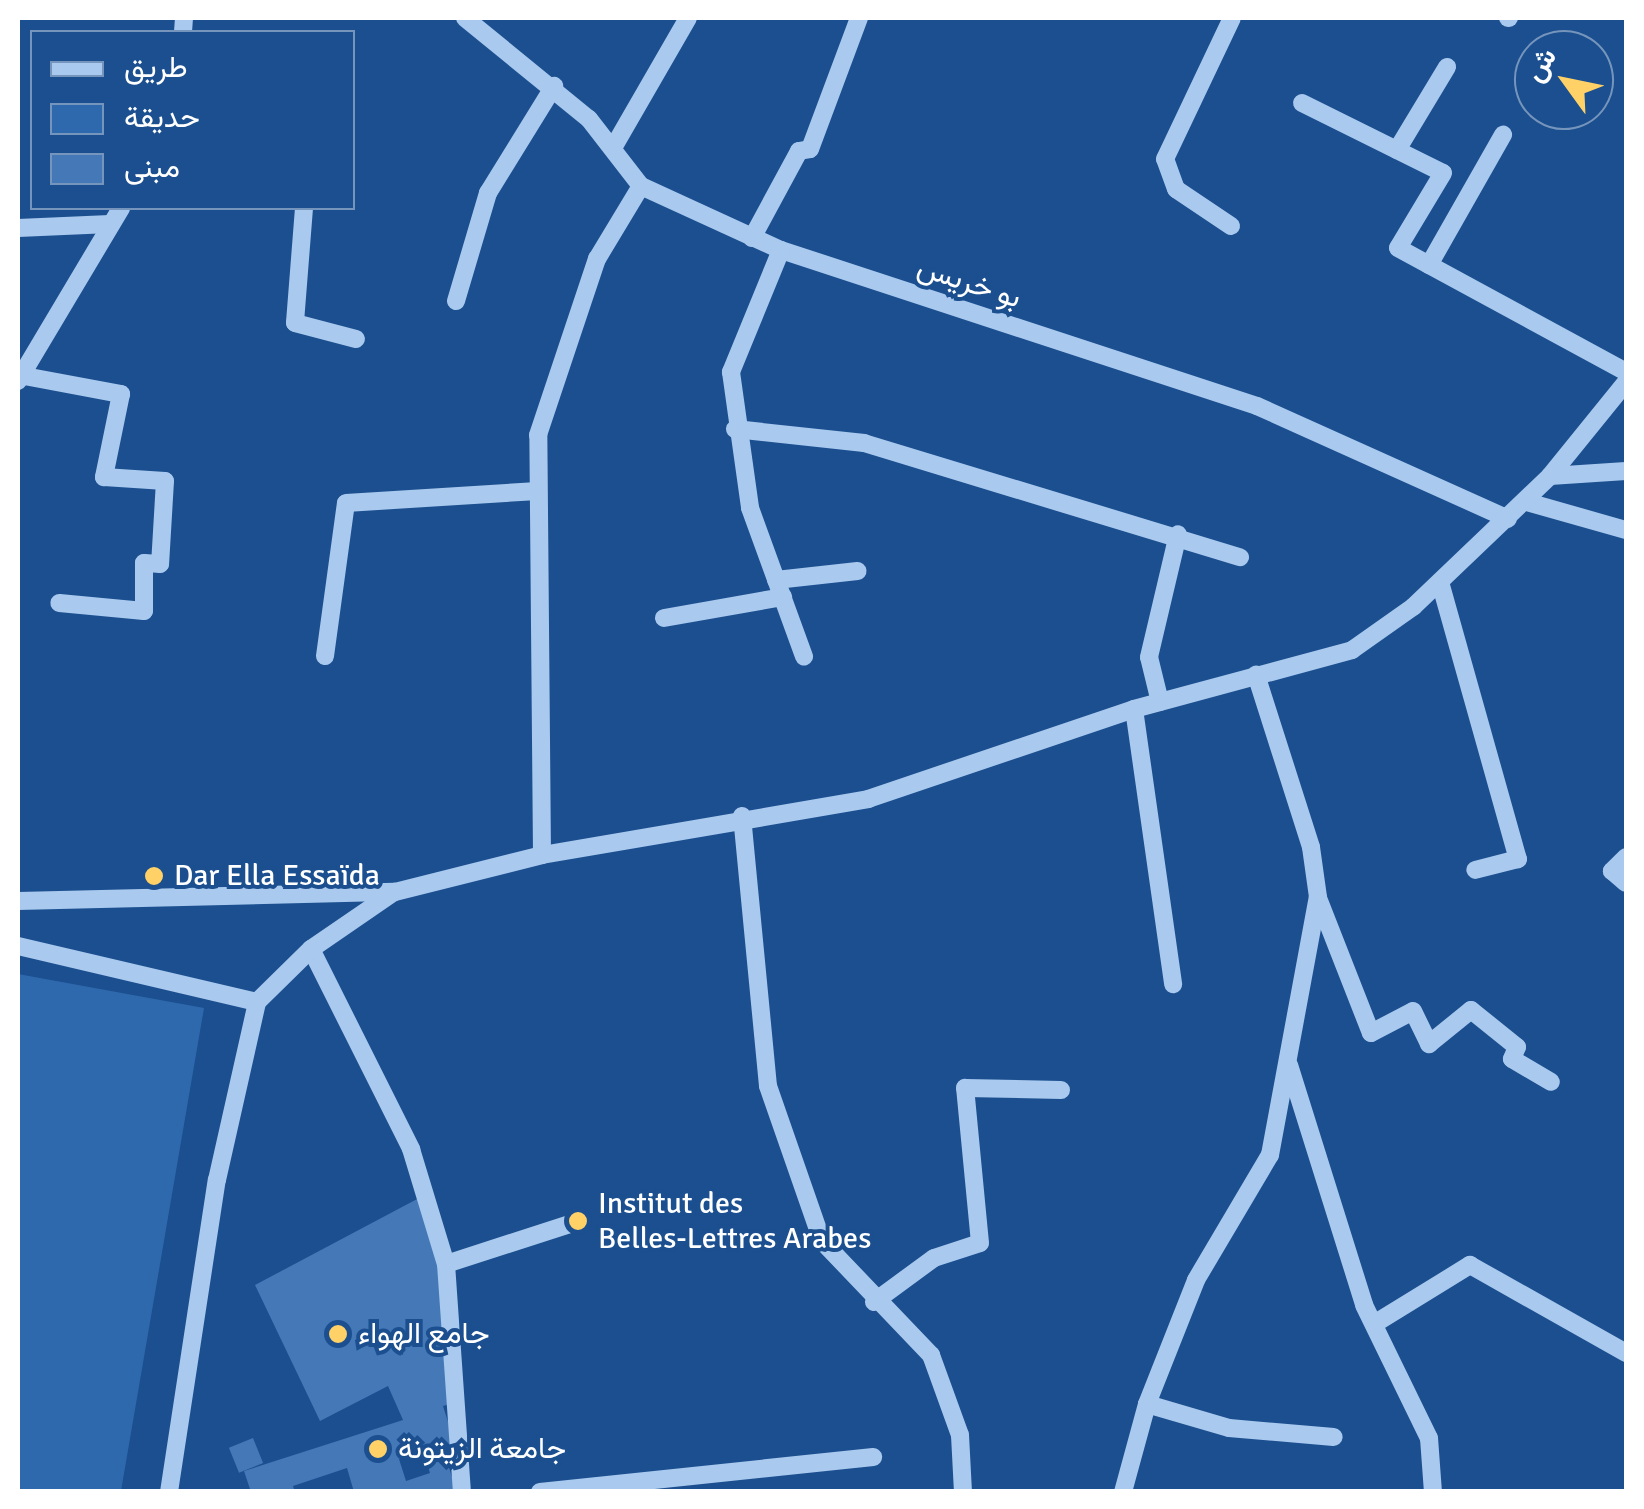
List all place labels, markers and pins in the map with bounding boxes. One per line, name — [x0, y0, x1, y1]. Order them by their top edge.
place label: Dar Ella Essaïda — [174, 858, 380, 894]
marker: Dar Ella Essaïda — [143, 865, 165, 887]
place label: Institut des Belles-Lettres Arabes — [598, 1186, 871, 1256]
marker: Institut des Belles-Lettres Arabes — [567, 1210, 589, 1232]
place label: جامع الهواء — [358, 1316, 490, 1352]
marker: جامع الهواء — [327, 1323, 349, 1345]
place label: جامعة الزيتونة — [398, 1431, 566, 1467]
marker: جامعة الزيتونة — [367, 1438, 389, 1460]

